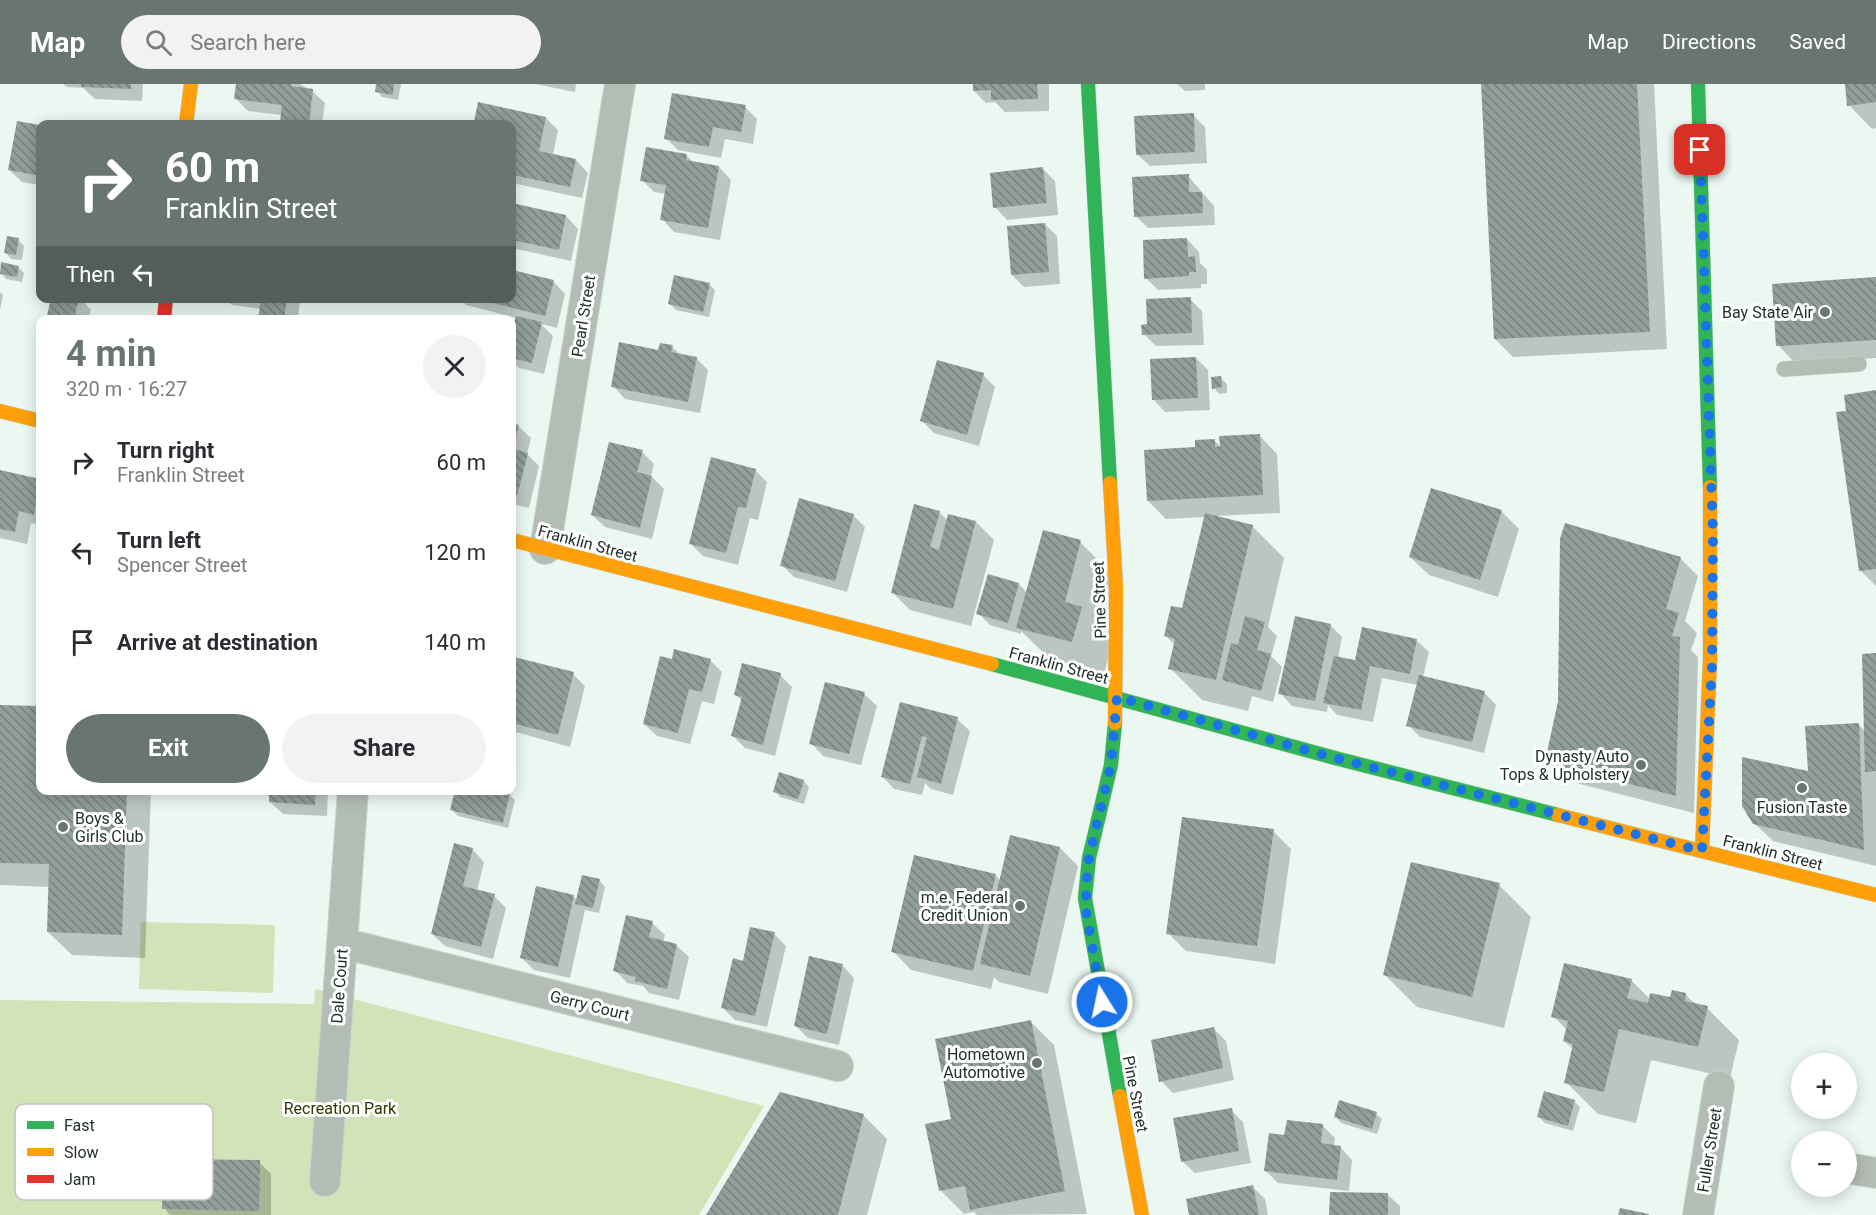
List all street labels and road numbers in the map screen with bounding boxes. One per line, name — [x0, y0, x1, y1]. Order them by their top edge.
street label: Pearl Street — [568, 274, 599, 358]
street label: Franklin Street — [536, 521, 640, 566]
street label: Pine Street — [1089, 561, 1110, 639]
street label: Franklin Street — [1007, 643, 1111, 688]
street label: Franklin Street — [1721, 831, 1825, 874]
street label: Dale Court — [327, 948, 352, 1024]
street label: Gerry Court — [548, 986, 632, 1025]
street label: Pine Street — [1119, 1054, 1152, 1134]
street label: Fuller Street — [1693, 1106, 1726, 1194]

